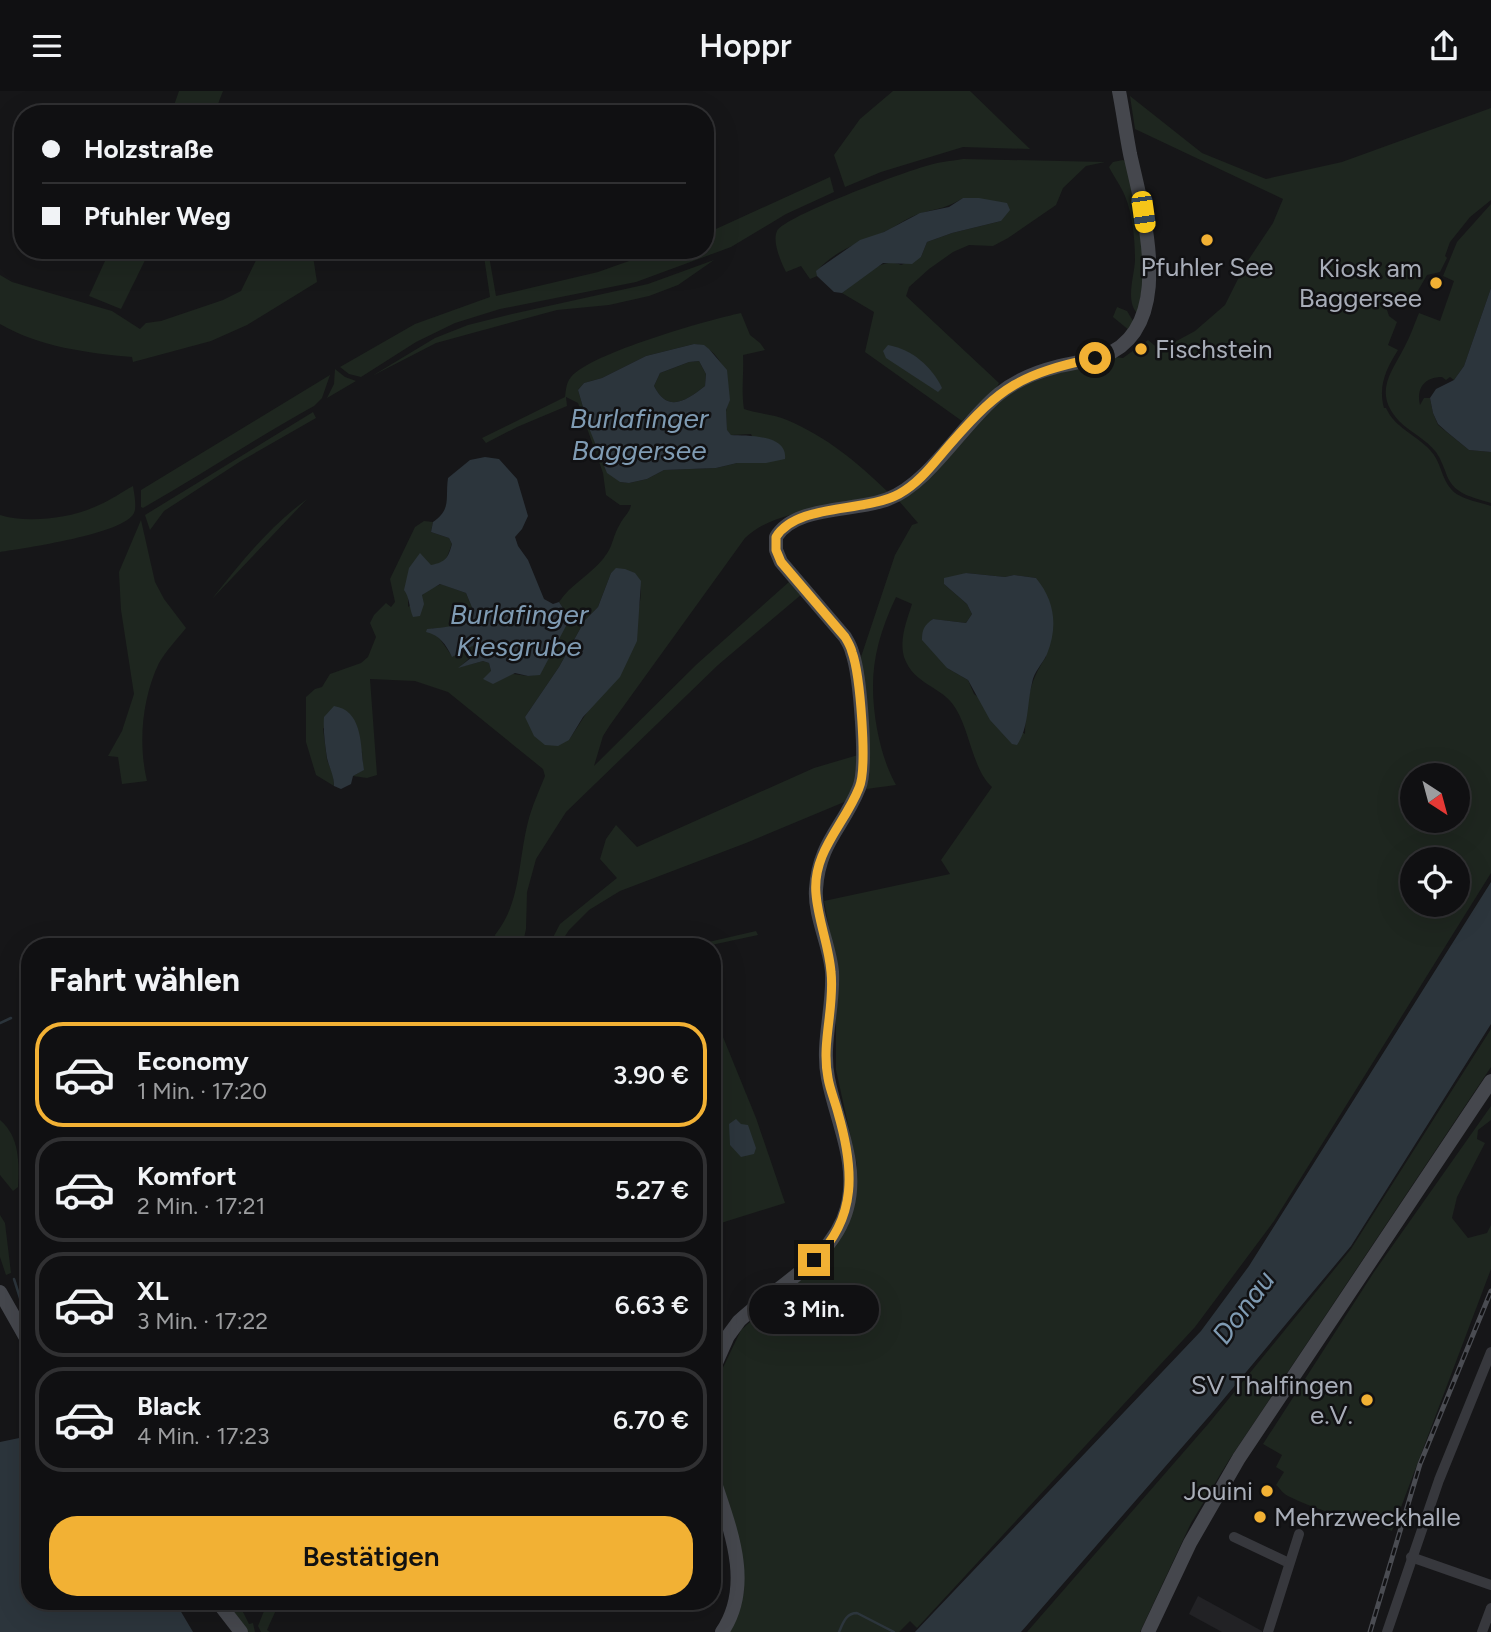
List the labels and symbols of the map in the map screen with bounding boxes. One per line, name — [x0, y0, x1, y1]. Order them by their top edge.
car — [1130, 190, 1157, 234]
marker: Pfuhler See — [1199, 232, 1215, 248]
place label: Pfuhler See — [1140, 251, 1274, 283]
place label: Kiosk am Baggersee — [1299, 252, 1422, 314]
marker: Kiosk am Baggersee — [1428, 275, 1444, 291]
place label: Fischstein — [1155, 333, 1272, 365]
marker: Fischstein — [1133, 341, 1149, 357]
route start — [1079, 342, 1111, 374]
water label: Burlafinger Baggersee — [570, 401, 710, 467]
water label: Burlafinger Kiesgrube — [450, 597, 590, 663]
north arrow — [1400, 763, 1470, 833]
route end — [798, 1244, 830, 1276]
water label: Donau — [1204, 1264, 1282, 1350]
callout: 3 Min. — [749, 1285, 879, 1333]
place label: SV Thalfingen e.V. — [1191, 1369, 1353, 1431]
marker: SV Thalfingen e.V. — [1359, 1392, 1375, 1408]
place label: Jouini — [1183, 1475, 1253, 1507]
marker: Jouini — [1259, 1483, 1275, 1499]
place label: Mehrzweckhalle — [1274, 1501, 1461, 1533]
marker: Mehrzweckhalle — [1252, 1509, 1268, 1525]

